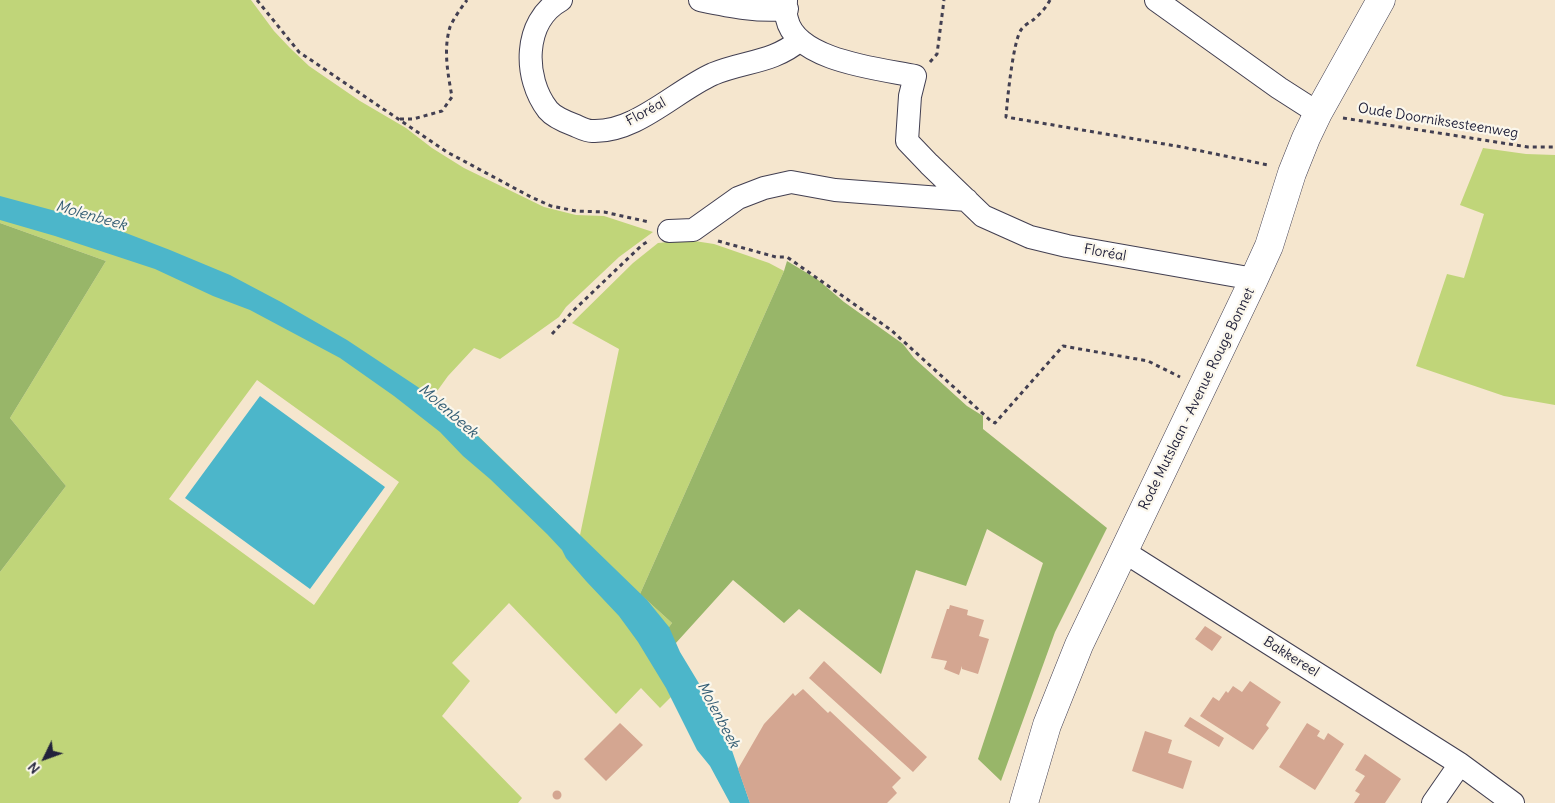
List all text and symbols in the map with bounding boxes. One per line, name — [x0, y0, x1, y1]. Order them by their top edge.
street label: Floréal — [623, 94, 669, 130]
street label: Oude Doorniksesteenweg — [1357, 100, 1519, 142]
water label: Molenbeek — [54, 197, 128, 235]
street label: Floréal — [1082, 241, 1128, 265]
street label: Rode Mutslaan - Avenue Rouge Bonnet — [1136, 285, 1258, 513]
water label: Molenbeek — [415, 380, 481, 442]
street label: Bakkereel — [1260, 633, 1322, 681]
water label: Molenbeek — [693, 679, 743, 751]
north arrow — [20, 733, 70, 783]
text: N — [24, 758, 44, 778]

